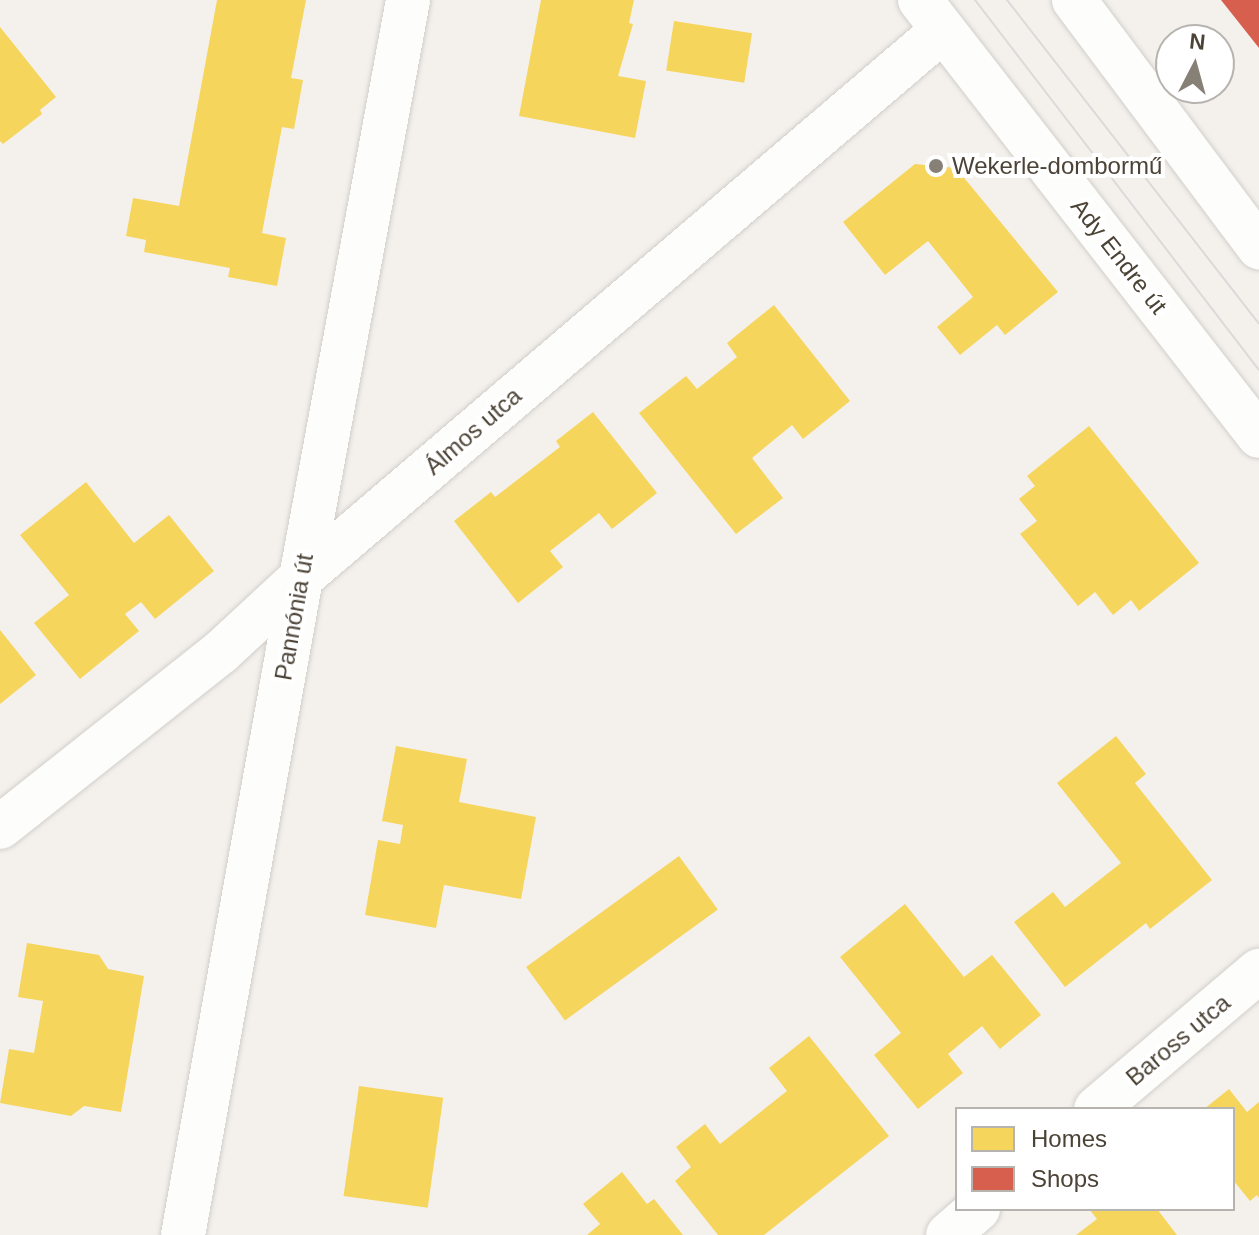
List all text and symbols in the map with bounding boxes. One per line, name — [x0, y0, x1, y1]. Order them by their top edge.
north arrow — [1155, 24, 1235, 104]
text: N — [1188, 28, 1207, 55]
place label: Wekerle-dombormű — [952, 152, 1162, 180]
marker: Wekerle-dombormű — [927, 157, 945, 175]
street label: Ady Endre út — [1065, 192, 1173, 320]
street label: Álmos utca — [419, 381, 527, 481]
street label: Pannónia út — [269, 551, 319, 683]
street label: Baross utca — [1120, 988, 1236, 1092]
legend — [955, 1107, 1235, 1211]
text: Homes — [1031, 1125, 1107, 1152]
text: Shops — [1031, 1165, 1099, 1192]

